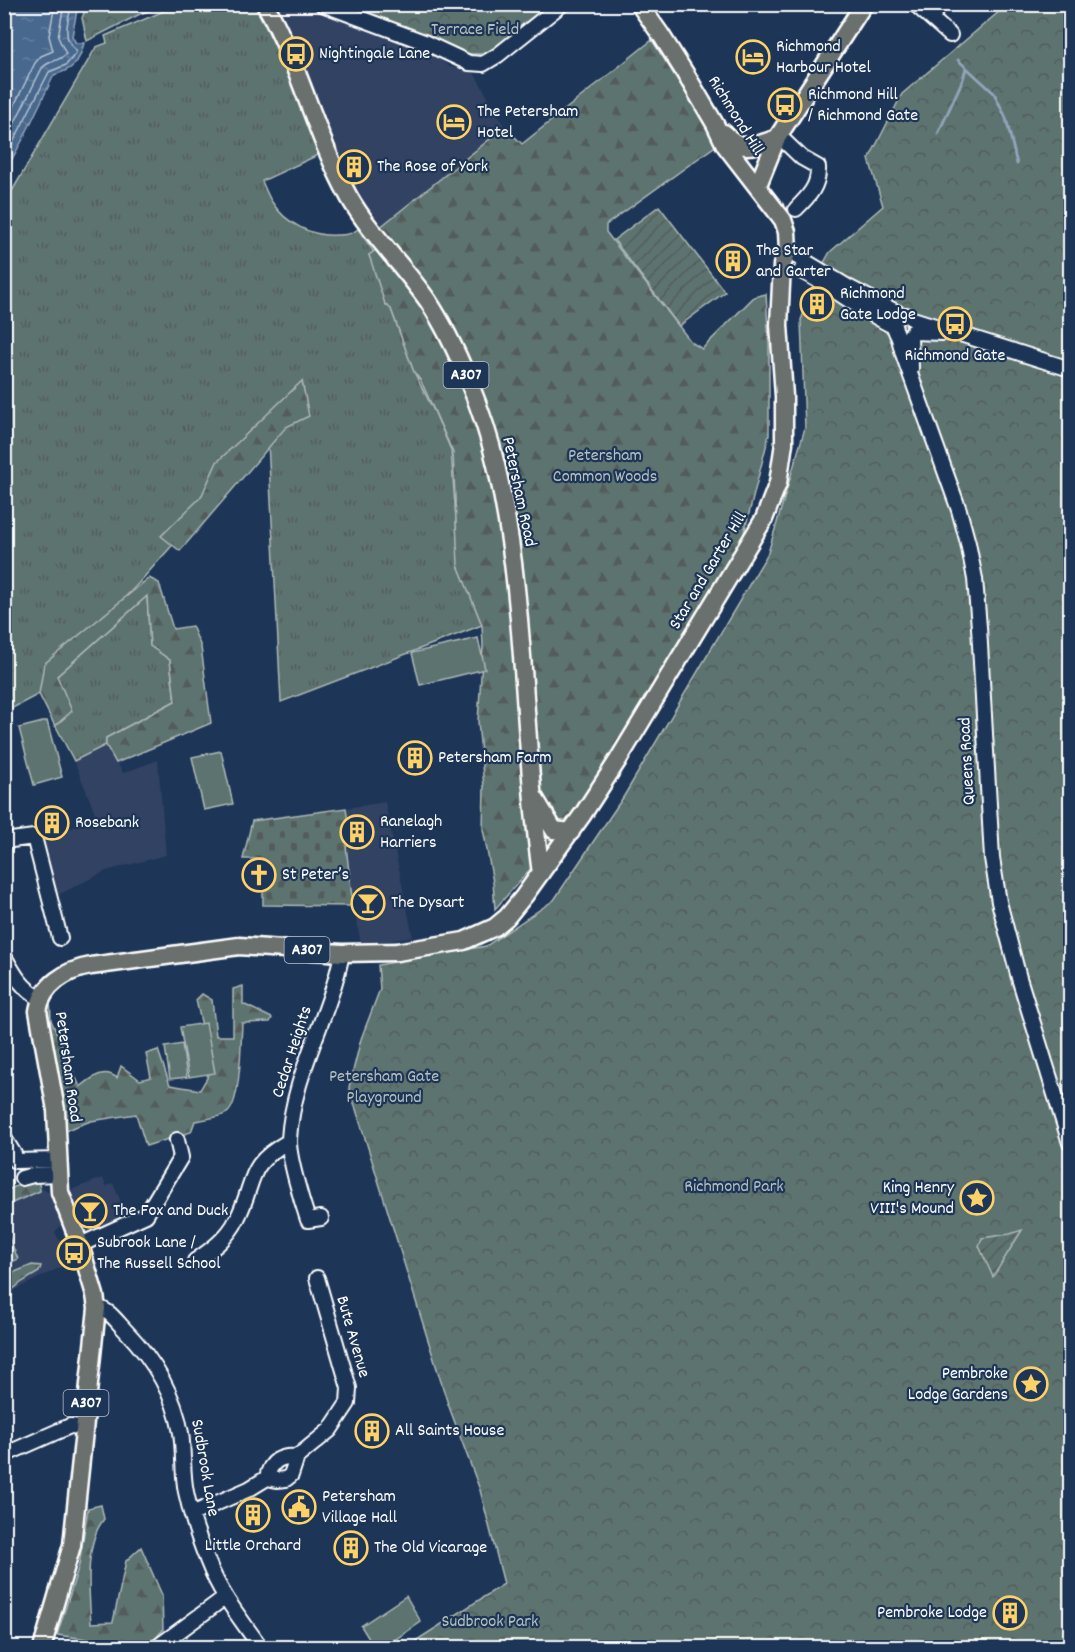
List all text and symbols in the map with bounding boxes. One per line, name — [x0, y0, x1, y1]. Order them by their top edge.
park label: Terrace Field — [431, 18, 519, 43]
place label: Richmond Harbour Hotel — [776, 35, 871, 81]
bus stop icon: Nightingale Lane — [278, 36, 314, 72]
hotel icon: Richmond Harbour Hotel — [735, 39, 771, 75]
place label: Nightingale Lane — [319, 42, 430, 67]
street label: Richmond Hill — [701, 71, 770, 161]
place label: Richmond Hill / Richmond Gate — [808, 83, 918, 129]
bus stop icon: Richmond Hill / Richmond Gate — [767, 87, 803, 123]
place label: The Petersham Hotel — [477, 100, 578, 146]
hotel icon: The Petersham Hotel — [436, 104, 472, 140]
building icon: The Rose of York — [336, 149, 372, 185]
place label: The Rose of York — [377, 155, 488, 180]
place label: The Star and Garter — [756, 239, 831, 285]
building icon: The Star and Garter — [715, 243, 751, 279]
place label: Richmond Gate Lodge — [840, 282, 916, 328]
building icon: Richmond Gate Lodge — [799, 286, 835, 322]
bus stop icon: Richmond Gate — [937, 306, 973, 342]
place label: Richmond Gate — [905, 344, 1006, 369]
road number: A307 — [444, 362, 488, 388]
street label: Petersham Road — [494, 435, 542, 549]
park label: Petersham Common Woods — [553, 444, 657, 490]
street label: Star and Garter Hill — [664, 507, 755, 635]
street label: Queens Road — [953, 717, 983, 805]
building icon: Petersham Farm — [397, 740, 433, 776]
place label: Petersham Farm — [438, 746, 552, 771]
building icon: Rosebank — [34, 805, 70, 841]
place label: Ranelagh Harriers — [380, 810, 442, 856]
place label: Rosebank — [75, 811, 139, 836]
building icon: Ranelagh Harriers — [339, 814, 375, 850]
church icon: St Peter’s — [241, 857, 277, 893]
place label: St Peter’s — [282, 863, 349, 888]
bar icon: The Dysart — [350, 885, 386, 921]
place label: The Dysart — [391, 891, 465, 916]
road number: A307 — [284, 937, 330, 963]
street label: Cedar Heights — [266, 1003, 320, 1101]
street label: Petersham Road — [47, 1010, 87, 1124]
park label: Petersham Gate Playground — [329, 1065, 439, 1111]
park label: Richmond Park — [684, 1175, 784, 1200]
place label: King Henry VIII's Mound — [870, 1176, 955, 1222]
place icon: King Henry VIII's Mound — [959, 1180, 995, 1216]
bar icon: The Fox and Duck — [72, 1193, 108, 1229]
place label: The Fox and Duck — [113, 1199, 228, 1224]
place label: Subrook Lane / The Russell School — [97, 1231, 221, 1277]
bus stop icon: Subrook Lane / The Russell School — [56, 1235, 92, 1271]
street label: Bute Avenue — [328, 1293, 376, 1381]
place label: Pembroke Lodge Gardens — [908, 1362, 1008, 1408]
place icon: Pembroke Lodge Gardens — [1013, 1366, 1049, 1402]
road number: A307 — [64, 1390, 109, 1416]
building icon: All Saints House — [354, 1413, 390, 1449]
street label: Sudbrook Lane — [183, 1417, 225, 1519]
place label: All Saints House — [395, 1419, 504, 1444]
place label: Petersham Village Hall — [322, 1485, 398, 1531]
public building icon: Petersham Village Hall — [281, 1489, 317, 1525]
building icon: Little Orchard — [235, 1497, 271, 1533]
building icon: The Old Vicarage — [333, 1530, 369, 1566]
place label: Little Orchard — [205, 1534, 301, 1559]
place label: The Old Vicarage — [374, 1536, 487, 1561]
building icon: Pembroke Lodge — [992, 1595, 1028, 1631]
place label: Pembroke Lodge — [877, 1601, 987, 1626]
park label: Sudbrook Park — [442, 1610, 538, 1635]

